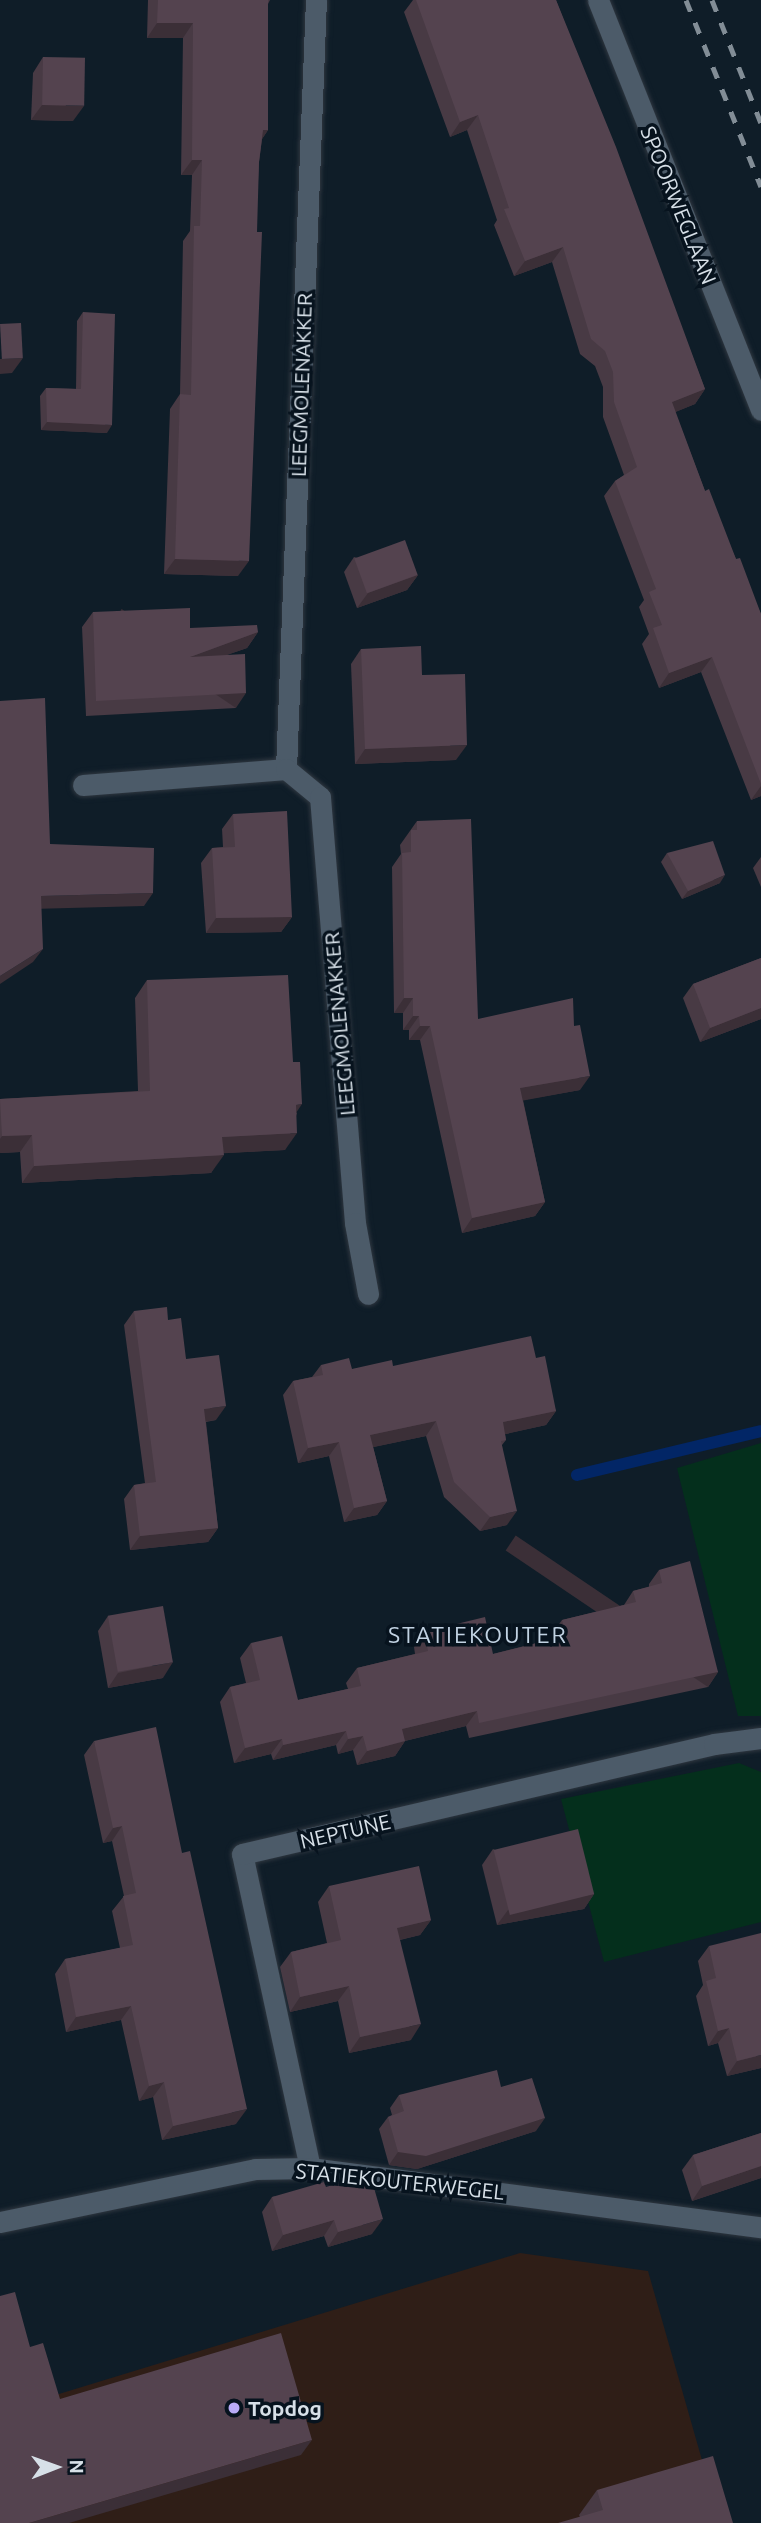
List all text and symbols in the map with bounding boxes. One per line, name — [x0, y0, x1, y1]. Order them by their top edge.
street label: SPOORWEGLAAN — [636, 122, 722, 288]
street label: LEEGMOLENAKKER — [285, 293, 317, 477]
street label: LEEGMOLENAKKER — [318, 931, 360, 1117]
district label: STATIEKOUTER — [390, 1621, 566, 1649]
street label: NEPTUNE — [297, 1808, 393, 1854]
street label: STATIEKOUTERWEGEL — [295, 2158, 505, 2204]
place label: Topdog — [248, 2395, 322, 2421]
marker: Topdog — [226, 2400, 242, 2416]
north arrow — [21, 2432, 91, 2502]
text: N — [66, 2459, 88, 2474]

